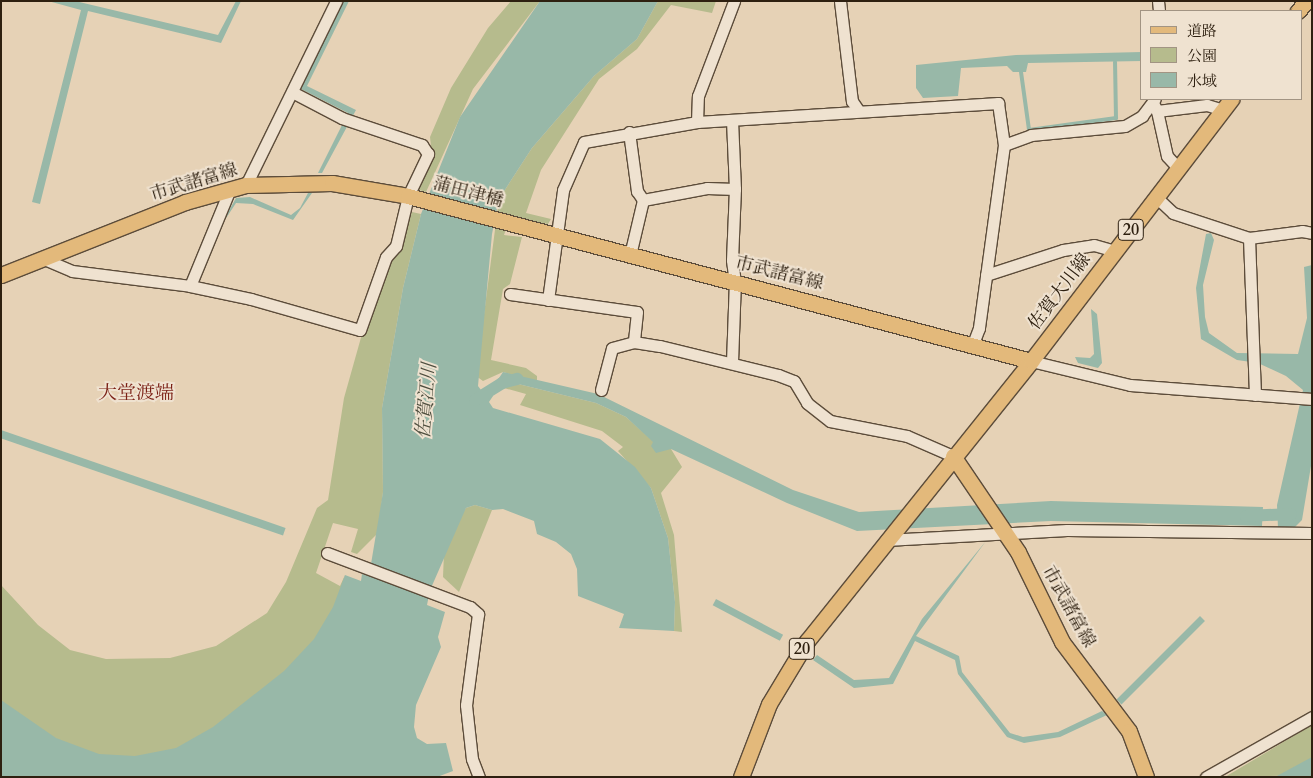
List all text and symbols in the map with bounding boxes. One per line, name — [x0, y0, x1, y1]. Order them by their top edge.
legend — [1140, 10, 1303, 100]
text: 道路 — [1187, 21, 1217, 41]
text: 公園 — [1187, 46, 1217, 66]
text: 水域 — [1187, 71, 1217, 91]
street label: 市武諸富線 — [148, 160, 240, 206]
street label: 蒲田津橋 — [430, 173, 506, 213]
road number: 20 — [1117, 216, 1145, 244]
street label: 佐賀大川線 — [1024, 250, 1096, 334]
street label: 市武諸富線 — [733, 253, 825, 295]
water label: 佐賀江川 — [412, 362, 442, 440]
district label: 大堂渡端 — [98, 383, 174, 405]
street label: 市武諸富線 — [1037, 562, 1099, 652]
road number: 20 — [788, 636, 816, 662]

